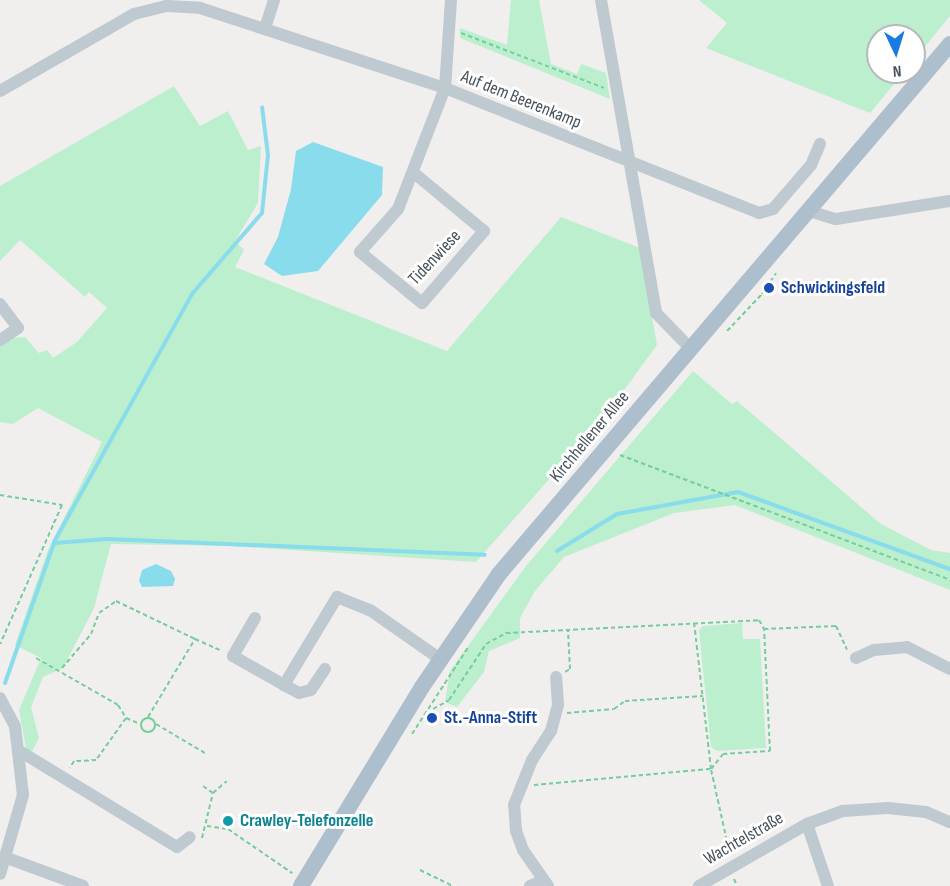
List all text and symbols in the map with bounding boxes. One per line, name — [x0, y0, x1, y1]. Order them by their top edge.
north arrow — [866, 24, 926, 84]
text: N — [892, 61, 902, 80]
street label: Auf dem Beerenkamp — [458, 66, 584, 134]
street label: Tidenwiese — [404, 226, 466, 290]
place label: Schwickingsfeld — [781, 277, 885, 299]
marker: Schwickingsfeld — [762, 281, 776, 295]
street label: Kirchhellener Allee — [546, 387, 634, 487]
place label: St.-Anna-Stift — [444, 707, 537, 729]
marker: St.-Anna-Stift — [425, 711, 439, 725]
street label: Wachtelstraße — [701, 808, 787, 870]
place label: Crawley-Telefonzelle — [240, 810, 373, 832]
marker: Crawley-Telefonzelle — [221, 814, 235, 828]

